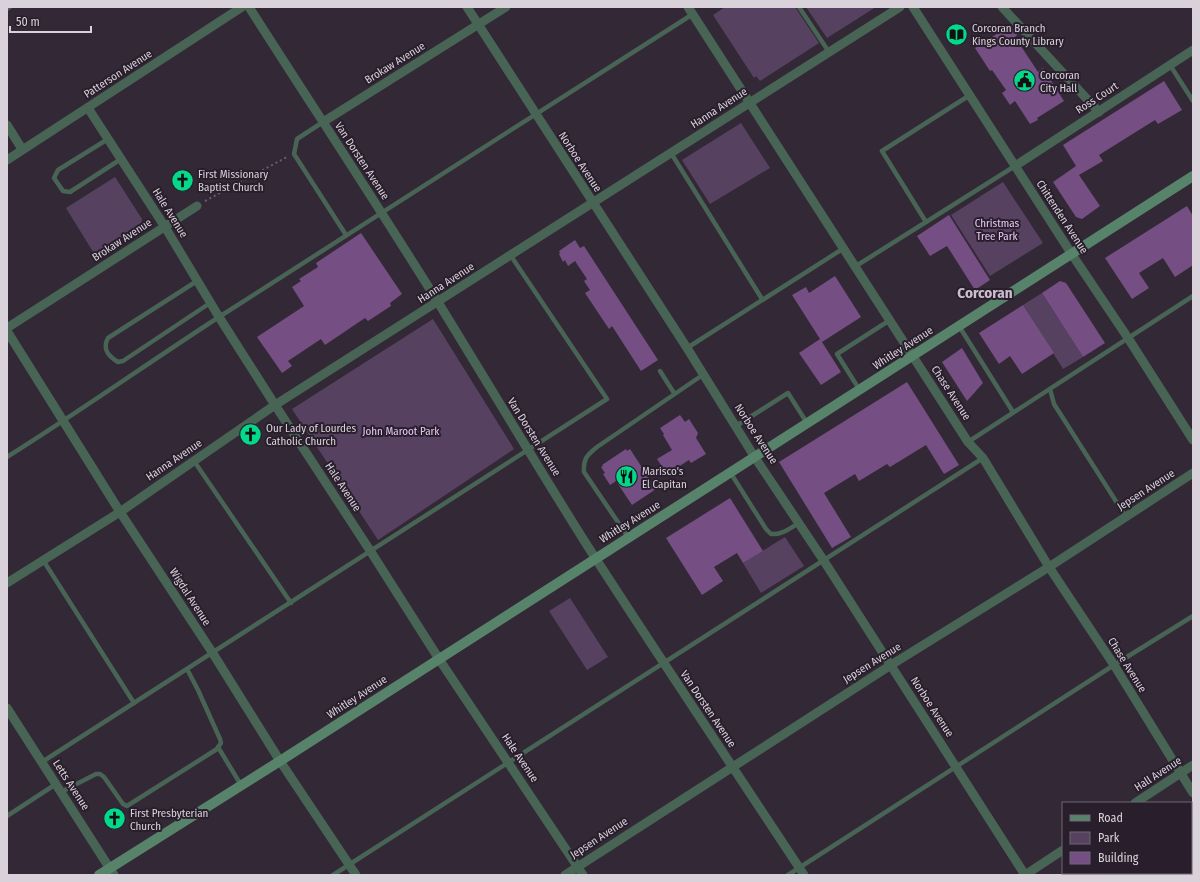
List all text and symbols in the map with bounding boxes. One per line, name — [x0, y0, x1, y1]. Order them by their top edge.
scale bar — [10, 8, 91, 34]
text: 50 m — [16, 15, 40, 29]
library icon: Corcoran Branch Kings County Library — [944, 21, 970, 47]
place label: Corcoran Branch Kings County Library — [972, 22, 1064, 48]
street label: Brokaw Avenue — [363, 39, 427, 87]
street label: Patterson Avenue — [81, 47, 155, 101]
public building icon: Corcoran City Hall — [1012, 68, 1038, 94]
place label: Corcoran City Hall — [1040, 69, 1080, 95]
street label: Ross Court — [1073, 79, 1121, 116]
street label: Hanna Avenue — [688, 85, 750, 131]
street label: Van Dorsten Avenue — [332, 120, 392, 202]
street label: Norboe Avenue — [556, 130, 604, 194]
church icon: First Missionary Baptist Church — [170, 167, 196, 193]
place label: First Missionary Baptist Church — [198, 168, 268, 194]
street label: Chittenden Avenue — [1033, 178, 1091, 256]
street label: Hale Avenue — [150, 186, 190, 240]
street label: Brokaw Avenue — [90, 216, 154, 264]
park label: Christmas Tree Park — [975, 217, 1020, 243]
street label: Hanna Avenue — [415, 260, 477, 306]
district label: Corcoran — [957, 284, 1013, 302]
street label: Whitley Avenue — [870, 324, 936, 372]
street label: Chase Avenue — [929, 363, 973, 423]
street label: Van Dorsten Avenue — [505, 395, 563, 479]
street label: Norboe Avenue — [732, 402, 780, 466]
church icon: Our Lady of Lourdes Catholic Church — [238, 421, 264, 447]
place label: Our Lady of Lourdes Catholic Church — [266, 422, 356, 448]
park label: John Maroot Park — [363, 425, 440, 438]
street label: Hanna Avenue — [144, 437, 204, 483]
street label: Hale Avenue — [322, 460, 364, 514]
restaurant icon: Marisco's El Capitan — [614, 464, 640, 490]
place label: Marisco's El Capitan — [642, 465, 687, 491]
street label: Jepsen Avenue — [1115, 467, 1177, 513]
street label: Whitley Avenue — [597, 498, 663, 546]
street label: Wigdal Avenue — [167, 566, 213, 628]
street label: Chase Avenue — [1105, 635, 1149, 695]
street label: Jepsen Avenue — [841, 640, 903, 686]
street label: Van Dorsten Avenue — [678, 668, 738, 750]
street label: Whitley Avenue — [324, 673, 390, 721]
street label: Norboe Avenue — [908, 675, 956, 739]
street label: Hale Avenue — [499, 731, 541, 785]
street label: Hall Avenue — [1132, 754, 1184, 794]
street label: Letts Avenue — [50, 757, 92, 813]
legend — [1062, 802, 1192, 874]
church icon: First Presbyterian Church — [102, 806, 128, 832]
place label: First Presbyterian Church — [130, 807, 208, 833]
text: Road — [1098, 811, 1123, 825]
street label: Jepsen Avenue — [568, 815, 630, 861]
text: Park — [1098, 831, 1120, 845]
text: Building — [1098, 851, 1139, 865]

